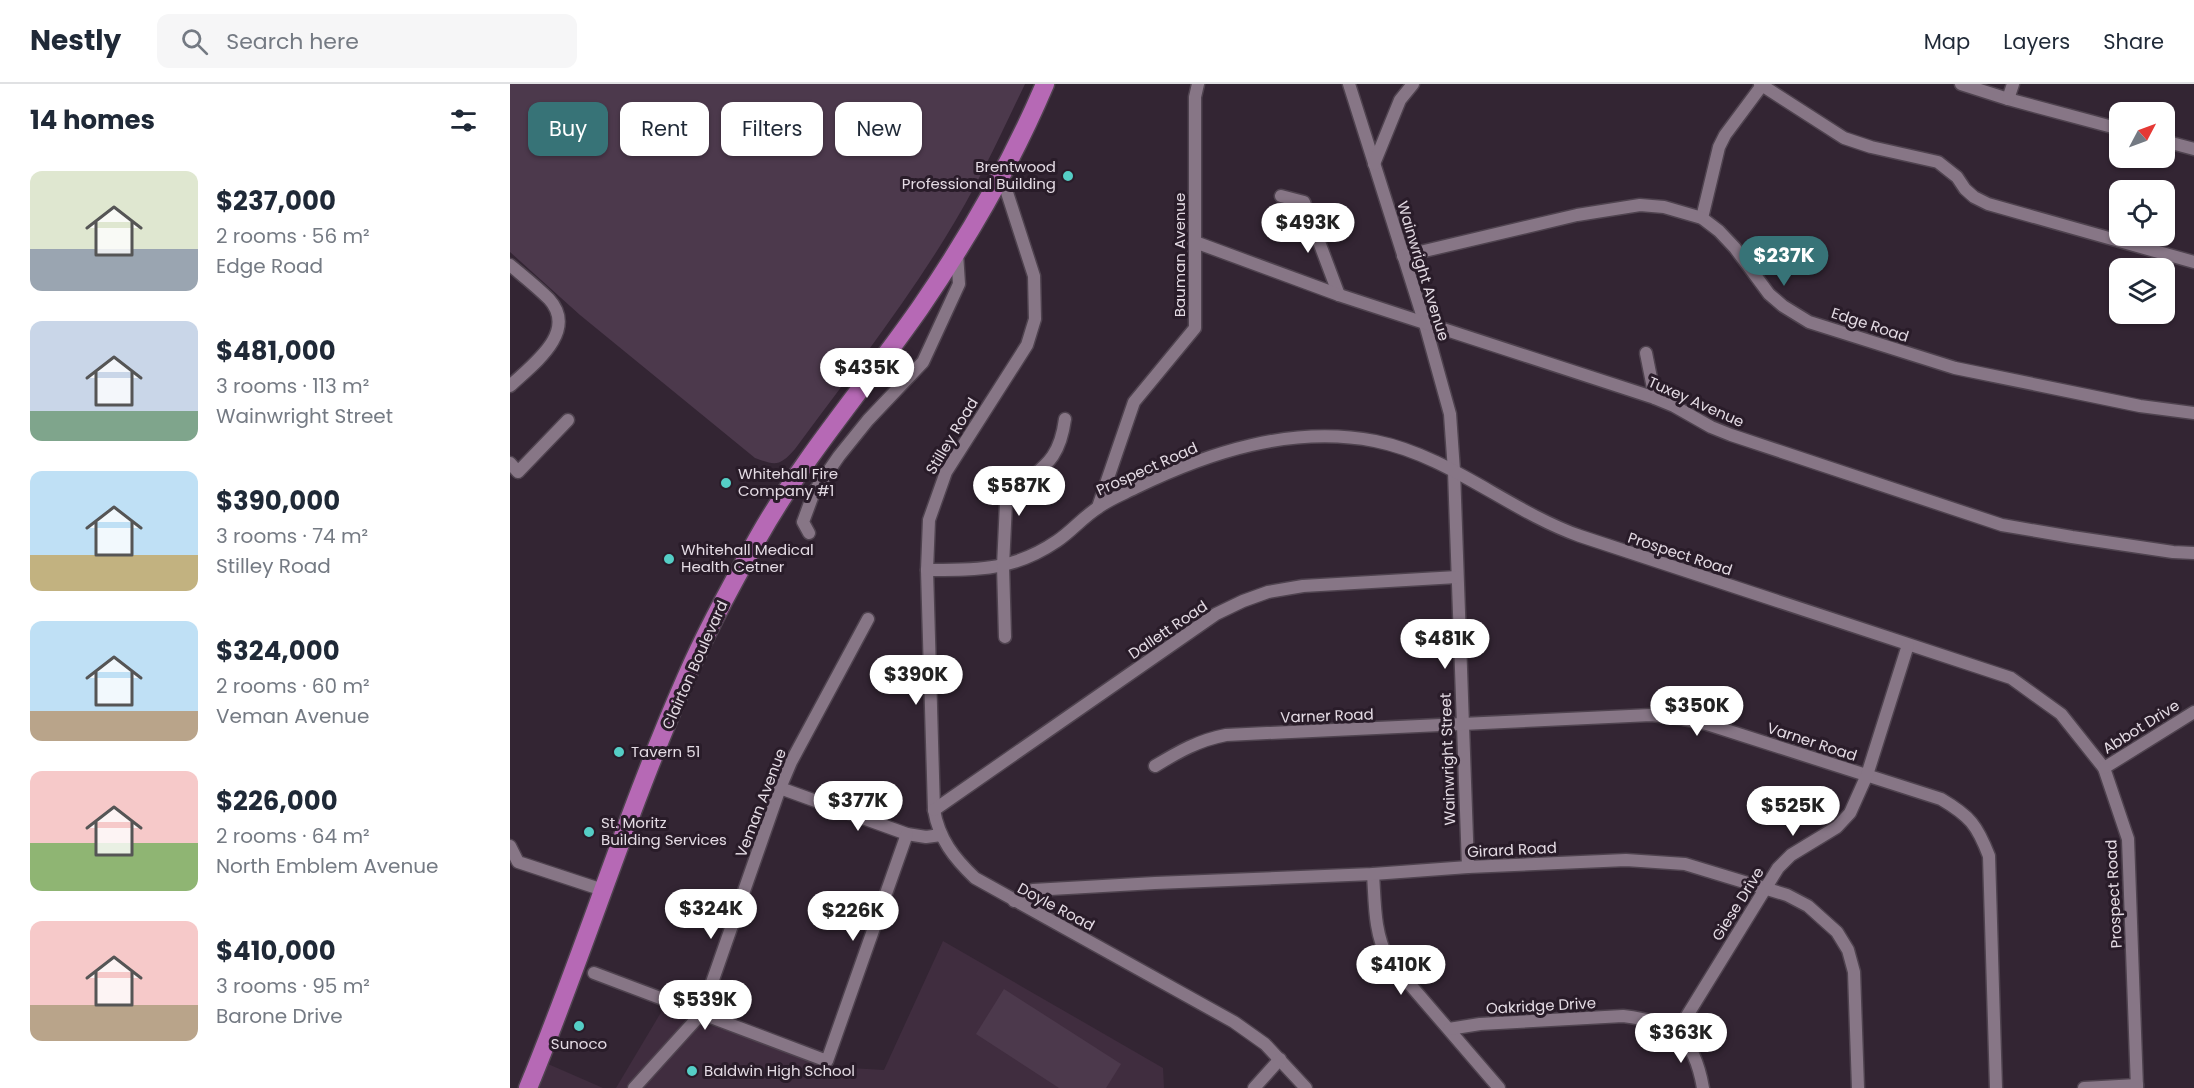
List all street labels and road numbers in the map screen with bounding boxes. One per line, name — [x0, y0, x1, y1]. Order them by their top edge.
street label: Bauman Avenue — [1169, 193, 1190, 317]
street label: Wainwright Avenue — [1392, 198, 1455, 343]
street label: Edge Road — [1829, 302, 1912, 347]
street label: Tuxey Avenue — [1645, 371, 1748, 432]
street label: Stilley Road — [920, 393, 983, 478]
street label: Prospect Road — [1093, 437, 1201, 500]
street label: Prospect Road — [1625, 527, 1735, 580]
street label: Dallett Road — [1124, 595, 1211, 664]
street label: Clairton Boulevard — [657, 597, 732, 733]
street label: Wainwright Street — [1435, 692, 1460, 826]
street label: Abbot Drive — [2098, 695, 2183, 759]
street label: Varner Road — [1280, 703, 1374, 728]
street label: Varner Road — [1764, 717, 1860, 766]
street label: Veman Avenue — [730, 745, 791, 860]
street label: Girard Road — [1467, 837, 1557, 862]
street label: Prospect Road — [2100, 839, 2127, 949]
street label: Giese Drive — [1707, 863, 1769, 945]
street label: Doyle Road — [1014, 877, 1099, 936]
street label: Oakridge Drive — [1485, 992, 1597, 1019]

